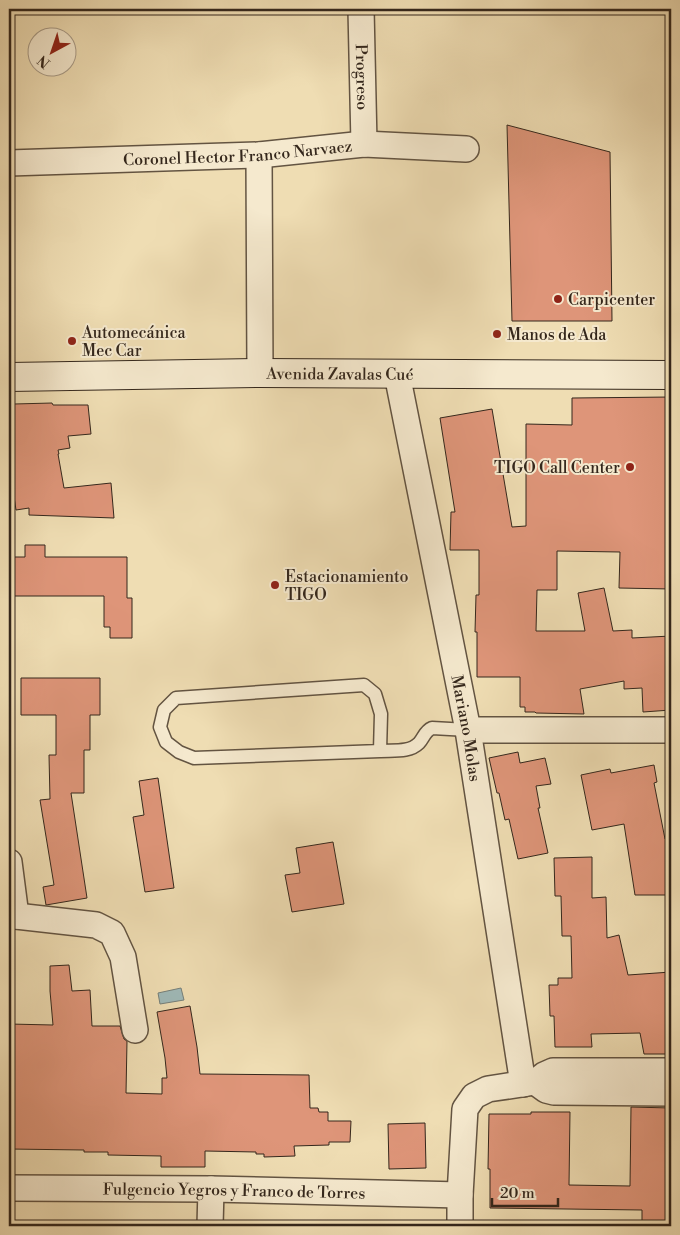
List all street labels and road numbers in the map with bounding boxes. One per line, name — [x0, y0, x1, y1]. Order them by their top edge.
street label: Progreso — [351, 44, 372, 110]
street label: Coronel Hector Franco Narvaez — [123, 136, 353, 170]
street label: Avenida Zavalas Cué — [265, 364, 414, 385]
street label: Mariano Molas — [446, 673, 485, 783]
street label: Fulgencio Yegros y Franco de Torres — [103, 1179, 366, 1204]

